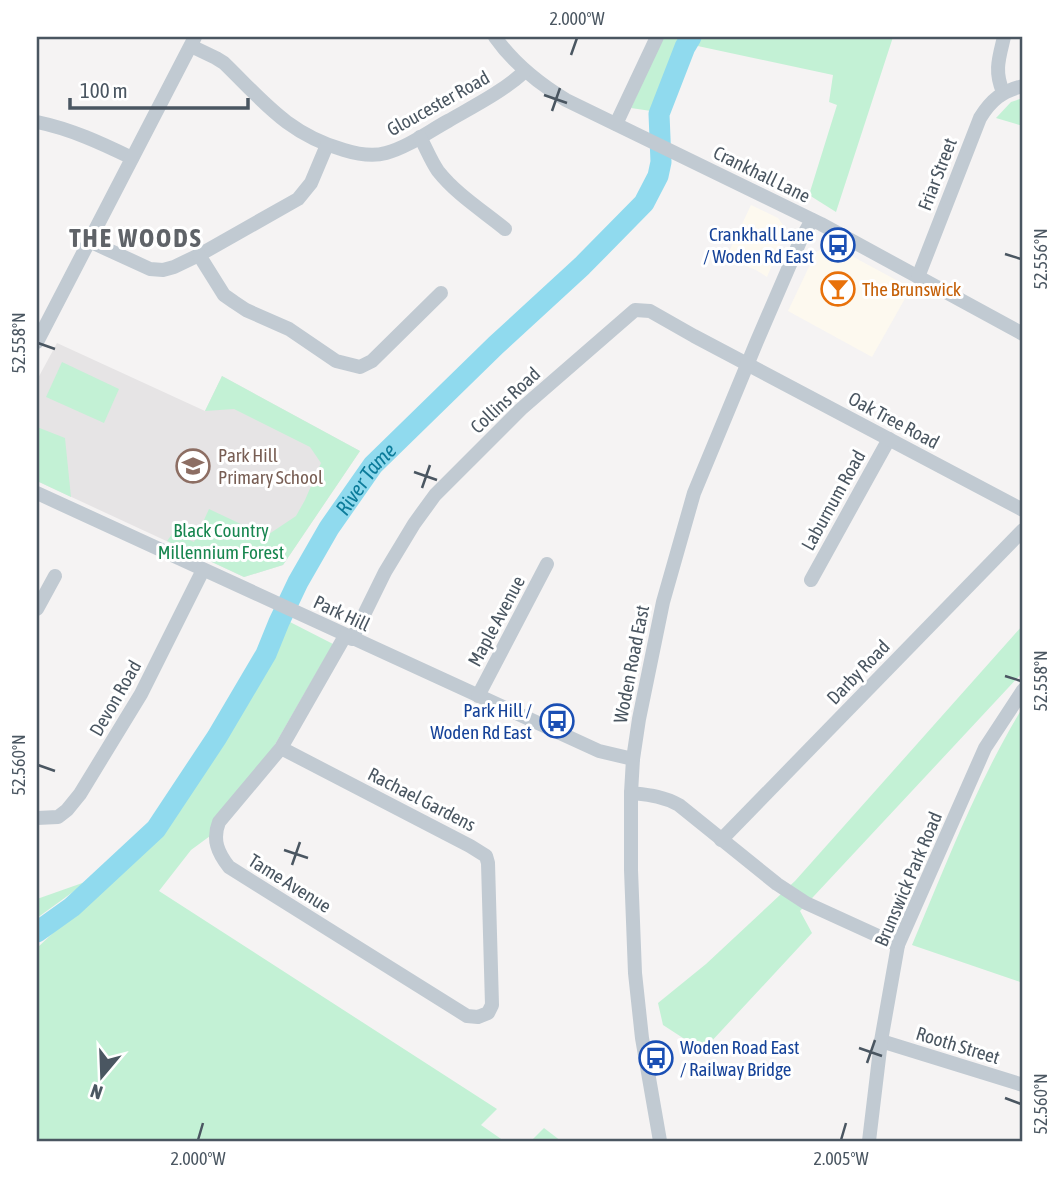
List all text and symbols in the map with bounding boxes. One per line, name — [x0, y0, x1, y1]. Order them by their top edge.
text: 2.000°W — [549, 8, 605, 29]
scale bar — [70, 66, 248, 110]
street label: Gloucester Road — [383, 66, 493, 140]
text: 100 m — [80, 78, 128, 102]
street label: Friar Street — [913, 135, 961, 213]
street label: Crankhall Lane — [710, 141, 814, 207]
district label: THE WOODS — [69, 223, 203, 253]
place label: Crankhall Lane / Woden Rd East — [703, 223, 814, 267]
bus stop icon: Crankhall Lane / Woden Rd East — [819, 226, 857, 264]
text: 52.556°N — [1030, 228, 1051, 290]
bar icon: The Brunswick — [819, 270, 857, 308]
place label: The Brunswick — [862, 278, 962, 300]
text: 52.558°N — [8, 312, 29, 374]
street label: Collins Road — [466, 362, 544, 438]
street label: Oak Tree Road — [845, 387, 943, 453]
water label: River Tame — [330, 438, 401, 519]
place label: Park Hill Primary School — [218, 444, 323, 488]
street label: Laburnum Road — [796, 446, 870, 554]
school or university icon: Park Hill Primary School — [174, 447, 212, 485]
park label: Black Country Millennium Forest — [158, 519, 284, 563]
street label: Maple Avenue — [463, 572, 529, 670]
street label: Park Hill — [310, 590, 374, 636]
street label: Woden Road East — [609, 603, 653, 725]
street label: Darby Road — [822, 635, 894, 709]
text: 52.558°N — [1030, 650, 1051, 712]
street label: Devon Road — [85, 656, 145, 740]
place label: Park Hill / Woden Rd East — [430, 699, 533, 743]
bus stop icon: Park Hill / Woden Rd East — [538, 702, 576, 740]
text: 52.560°N — [8, 734, 29, 796]
street label: Rachael Gardens — [365, 762, 480, 836]
street label: Brunswick Park Road — [870, 808, 946, 950]
street label: Tame Avenue — [245, 849, 335, 917]
street label: Rooth Street — [913, 1022, 1003, 1068]
place label: Woden Road East / Railway Bridge — [680, 1036, 800, 1080]
bus stop icon: Woden Road East / Railway Bridge — [637, 1039, 675, 1077]
north arrow — [66, 1042, 136, 1112]
text: 52.560°N — [1030, 1073, 1051, 1135]
text: N — [88, 1080, 105, 1104]
text: 2.000°W — [170, 1148, 226, 1169]
text: 2.005°W — [813, 1148, 869, 1169]

